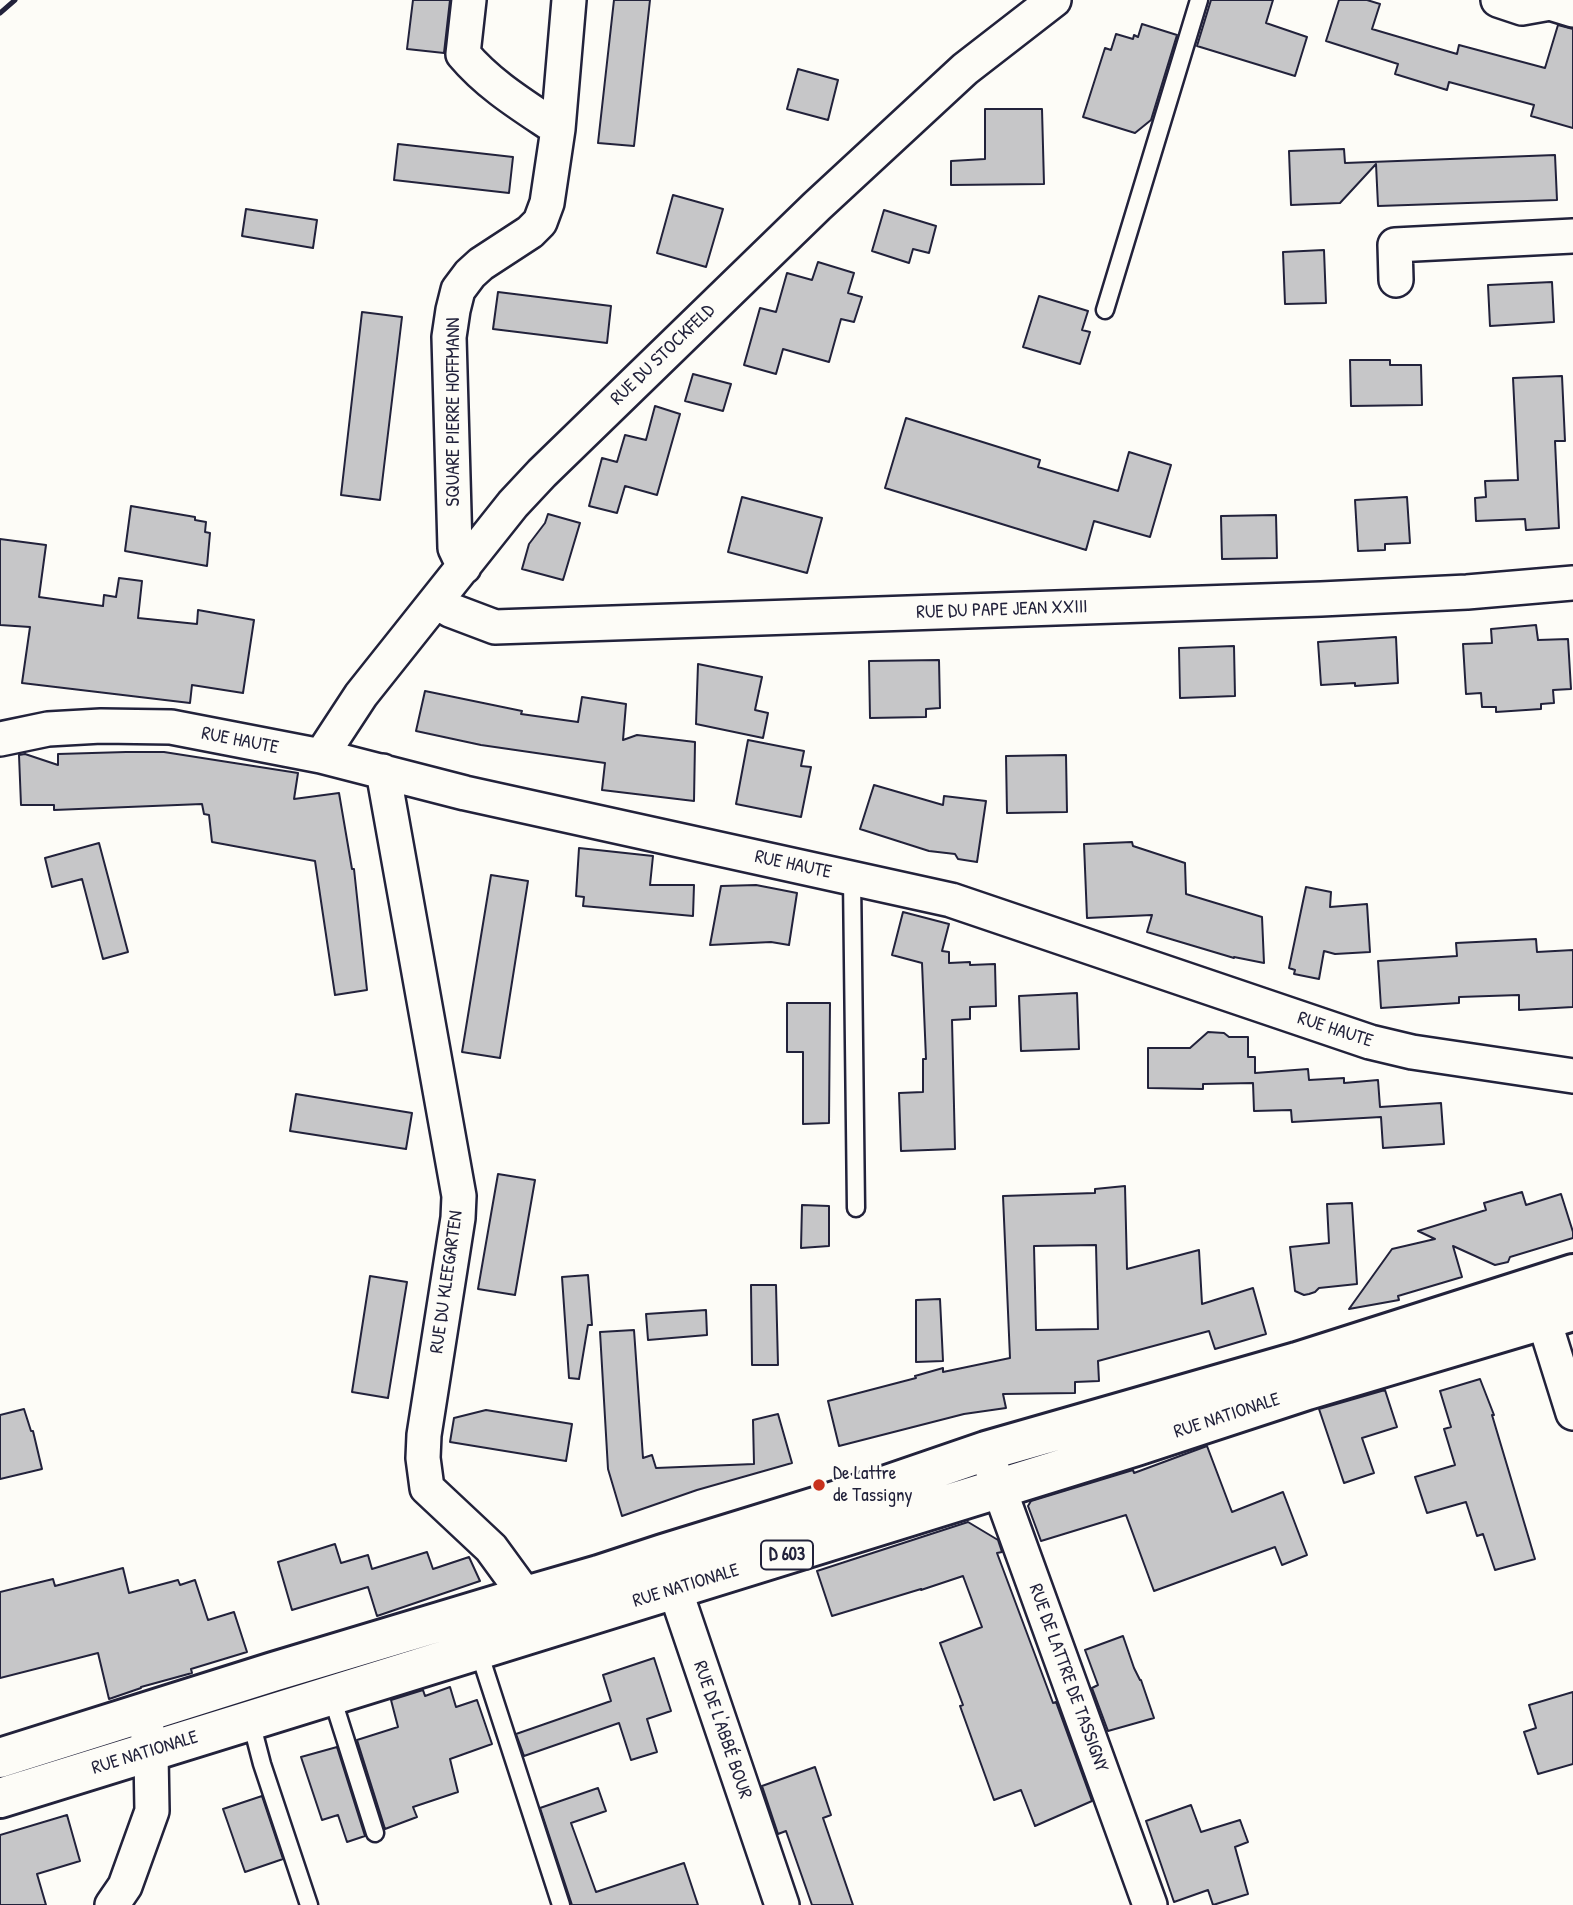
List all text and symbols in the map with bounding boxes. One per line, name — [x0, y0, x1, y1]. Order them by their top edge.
street label: RUE DU STOCKFELD — [606, 300, 720, 410]
street label: SQUARE PIERRE HOFFMANN — [443, 318, 465, 506]
street label: RUE DU PAPE JEAN XXIII — [916, 596, 1088, 624]
street label: RUE HAUTE — [200, 722, 280, 760]
street label: RUE HAUTE — [753, 846, 833, 884]
street label: RUE HAUTE — [1295, 1007, 1375, 1053]
street label: RUE DU KLEEGARTEN — [426, 1209, 468, 1355]
street label: RUE NATIONALE — [1171, 1388, 1283, 1444]
place label: De Lattre de Tassigny — [833, 1463, 913, 1507]
marker: De Lattre de Tassigny — [811, 1477, 827, 1493]
road number: D 603 — [761, 1540, 813, 1570]
street label: RUE NATIONALE — [630, 1559, 742, 1613]
street label: RUE DE LATTRE DE TASSIGNY — [1023, 1581, 1113, 1775]
street label: RUE DE L'ABBÉ BOUR — [688, 1658, 756, 1802]
street label: RUE NATIONALE — [89, 1726, 201, 1780]

